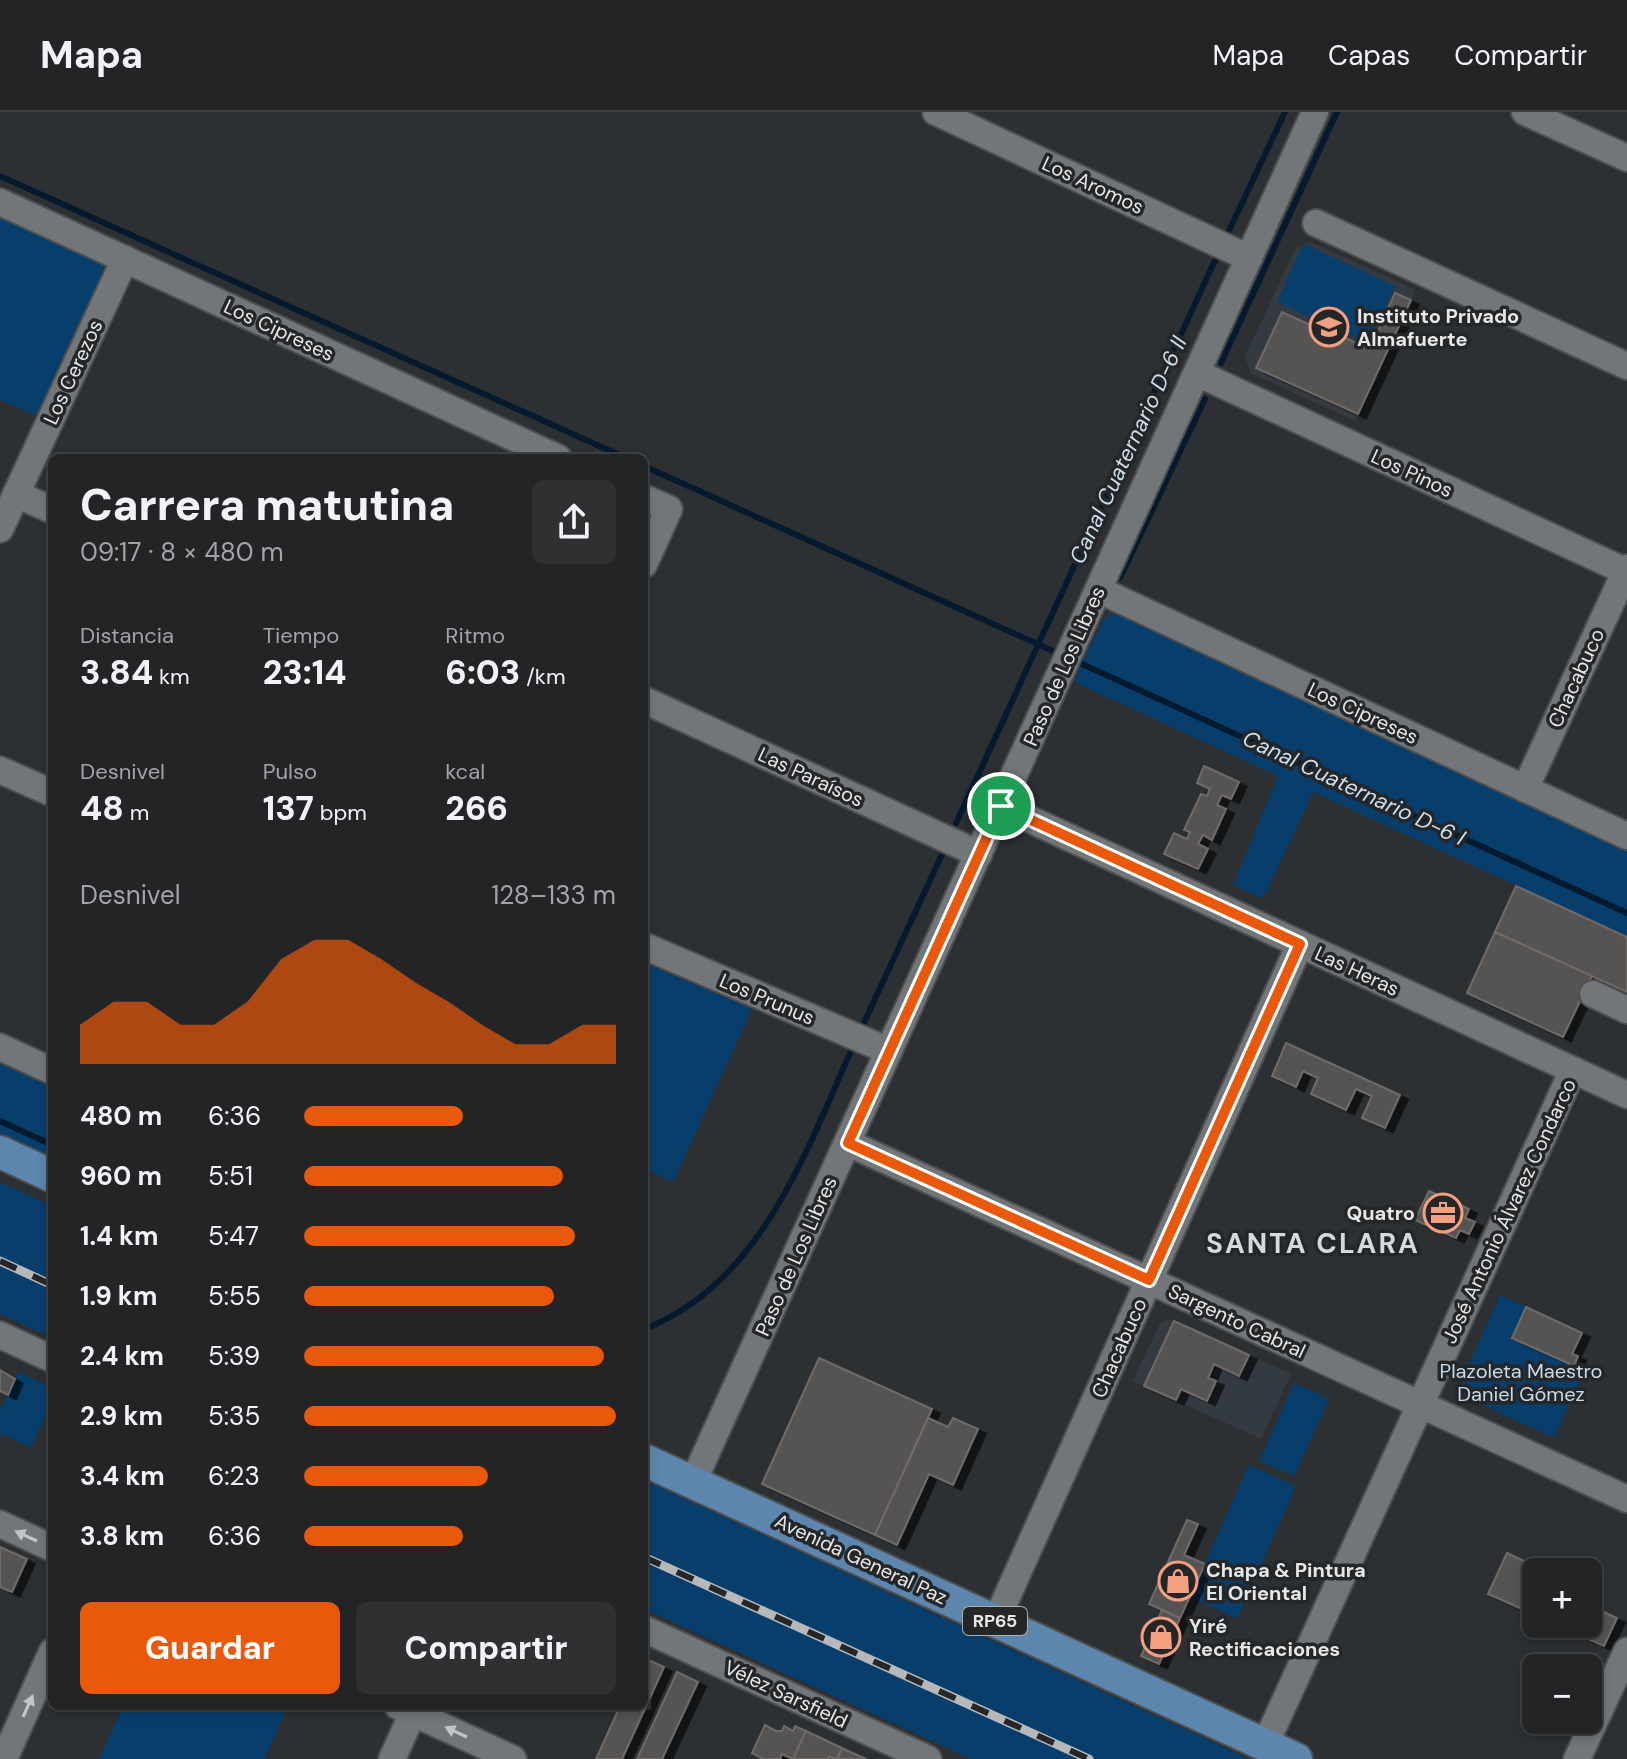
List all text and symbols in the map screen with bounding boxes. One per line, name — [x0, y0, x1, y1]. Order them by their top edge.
text: Mapa — [40, 30, 143, 80]
text: Mapa — [1213, 37, 1284, 74]
text: Capas — [1328, 37, 1410, 74]
text: Compartir — [1454, 37, 1587, 74]
street label: Los Aromos — [1038, 150, 1148, 220]
street label: Los Cipreses — [220, 293, 338, 367]
place label: Instituto Privado Almafuerte — [1357, 303, 1519, 352]
school or university icon: Instituto Privado Almafuerte — [1308, 306, 1350, 348]
street label: Los Cerezos — [37, 316, 109, 428]
water label: Canal Cuaternario D-6 II — [1063, 331, 1194, 568]
street label: Los Pinos — [1367, 443, 1457, 503]
text: Carrera matutina — [80, 476, 454, 534]
button: share — [532, 480, 616, 564]
text: 09:17 · 8 × 480 m — [80, 535, 284, 569]
street label: Paso de Los Libres — [1017, 582, 1111, 750]
text: Distancia — [80, 621, 174, 650]
text: Tiempo — [263, 621, 339, 650]
text: Ritmo — [445, 621, 505, 650]
street label: Chacabuco — [1542, 624, 1610, 732]
text: 3.84 — [80, 650, 153, 695]
text: 23:14 — [263, 650, 347, 695]
text: 6:03 — [445, 650, 520, 695]
text: km — [153, 662, 190, 691]
text: /km — [520, 662, 565, 691]
street label: Los Cipreses — [1304, 676, 1422, 750]
water label: Canal Cuaternario D-6 I — [1238, 724, 1471, 853]
street label: Las Paraísos — [754, 741, 868, 813]
text: Desnivel — [80, 757, 165, 786]
text: Pulso — [263, 757, 317, 786]
text: kcal — [445, 757, 485, 786]
pin — [967, 772, 1035, 840]
icon: arrive — [979, 784, 1023, 828]
text: 48 — [80, 786, 124, 831]
text: 137 — [263, 786, 314, 831]
text: 266 — [445, 786, 508, 831]
text: m — [124, 798, 149, 827]
text: bpm — [314, 798, 367, 827]
text: Desnivel — [80, 878, 181, 912]
text: 128–133 m — [491, 878, 616, 912]
street label: Las Heras — [1311, 940, 1403, 1002]
street label: Los Prunus — [716, 967, 818, 1031]
street label: José Antonio Álvarez Condarco — [1436, 1074, 1582, 1348]
text: 480 m — [80, 1099, 162, 1133]
text: 6:36 — [208, 1099, 261, 1133]
text: 960 m — [80, 1159, 162, 1193]
text: 5:51 — [208, 1159, 253, 1193]
street label: Paso de Los Libres — [749, 1172, 843, 1340]
office icon: Quatro — [1422, 1192, 1464, 1234]
place label: Quatro — [1347, 1200, 1415, 1226]
text: 1.4 km — [80, 1219, 159, 1253]
text: 5:47 — [208, 1219, 259, 1253]
district label: SANTA CLARA — [1206, 1225, 1420, 1262]
street label: Sargento Cabral — [1164, 1278, 1310, 1364]
text: 1.9 km — [80, 1279, 157, 1313]
text: 5:55 — [208, 1279, 261, 1313]
street label: Chacabuco — [1086, 1294, 1152, 1402]
text: 2.4 km — [80, 1339, 164, 1373]
text: 5:39 — [208, 1339, 260, 1373]
park label: Plazoleta Maestro Daniel Gómez — [1440, 1358, 1602, 1407]
text: 2.9 km — [80, 1399, 163, 1433]
text: 5:35 — [208, 1399, 260, 1433]
text: 3.4 km — [80, 1459, 165, 1493]
text: 6:23 — [208, 1459, 260, 1493]
street label: Avenida General Paz — [771, 1508, 951, 1610]
text: 3.8 km — [80, 1519, 164, 1553]
text: 6:36 — [208, 1519, 261, 1553]
one-way arrow — [14, 1529, 38, 1543]
place label: Chapa & Pintura El Oriental — [1206, 1557, 1366, 1606]
map controls — [1522, 1558, 1602, 1734]
button: + — [1522, 1558, 1602, 1638]
shop icon: Chapa & Pintura El Oriental — [1157, 1560, 1199, 1602]
button: Guardar — [80, 1602, 340, 1694]
button: Compartir — [356, 1602, 616, 1694]
road number: RP65 — [963, 1607, 1027, 1635]
place label: Yiré Rectificaciones — [1189, 1613, 1340, 1662]
shop icon: Yiré Rectificaciones — [1140, 1616, 1182, 1658]
street label: Vélez Sarsfield — [720, 1654, 852, 1734]
button: − — [1522, 1654, 1602, 1734]
one-way arrow — [21, 1694, 35, 1717]
one-way arrow — [444, 1726, 467, 1739]

